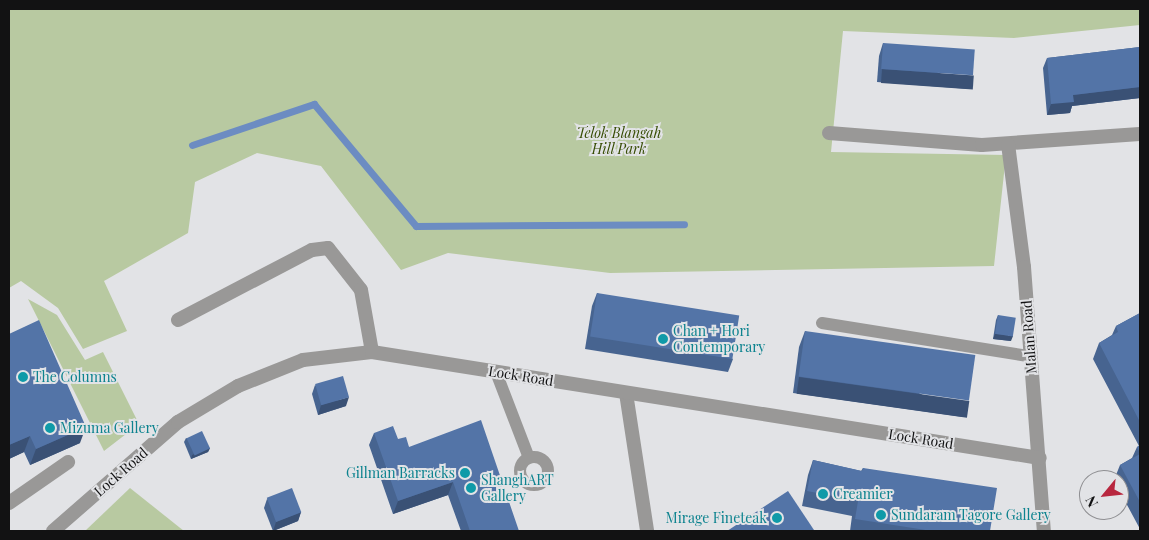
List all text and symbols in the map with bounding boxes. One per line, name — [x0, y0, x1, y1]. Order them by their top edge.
park label: Telok Blangah Hill Park — [577, 125, 661, 158]
street label: Malan Road — [1018, 300, 1040, 374]
place label: Chan + Hori Contemporary — [673, 323, 765, 356]
marker: Chan + Hori Contemporary — [657, 333, 669, 345]
street label: Lock Road — [487, 363, 555, 389]
place label: The Columns — [33, 369, 117, 385]
marker: The Columns — [17, 371, 29, 383]
place label: Mizuma Gallery — [60, 420, 159, 436]
marker: Mizuma Gallery — [44, 422, 56, 434]
street label: Lock Road — [887, 426, 955, 452]
street label: Lock Road — [91, 444, 151, 500]
place label: Gillman Barracks — [346, 465, 455, 481]
marker: Gillman Barracks — [459, 467, 471, 479]
north arrow — [1079, 470, 1129, 520]
place label: ShanghART Gallery — [481, 472, 554, 504]
marker: ShanghART Gallery — [465, 482, 477, 494]
place label: Creamier — [833, 486, 892, 502]
marker: Creamier — [817, 488, 829, 500]
text: N — [1080, 493, 1102, 511]
place label: Sundaram Tagore Gallery — [891, 507, 1051, 523]
marker: Sundaram Tagore Gallery — [875, 509, 887, 521]
place label: Mirage Fineteak — [665, 510, 767, 526]
marker: Mirage Fineteak — [771, 512, 783, 524]

